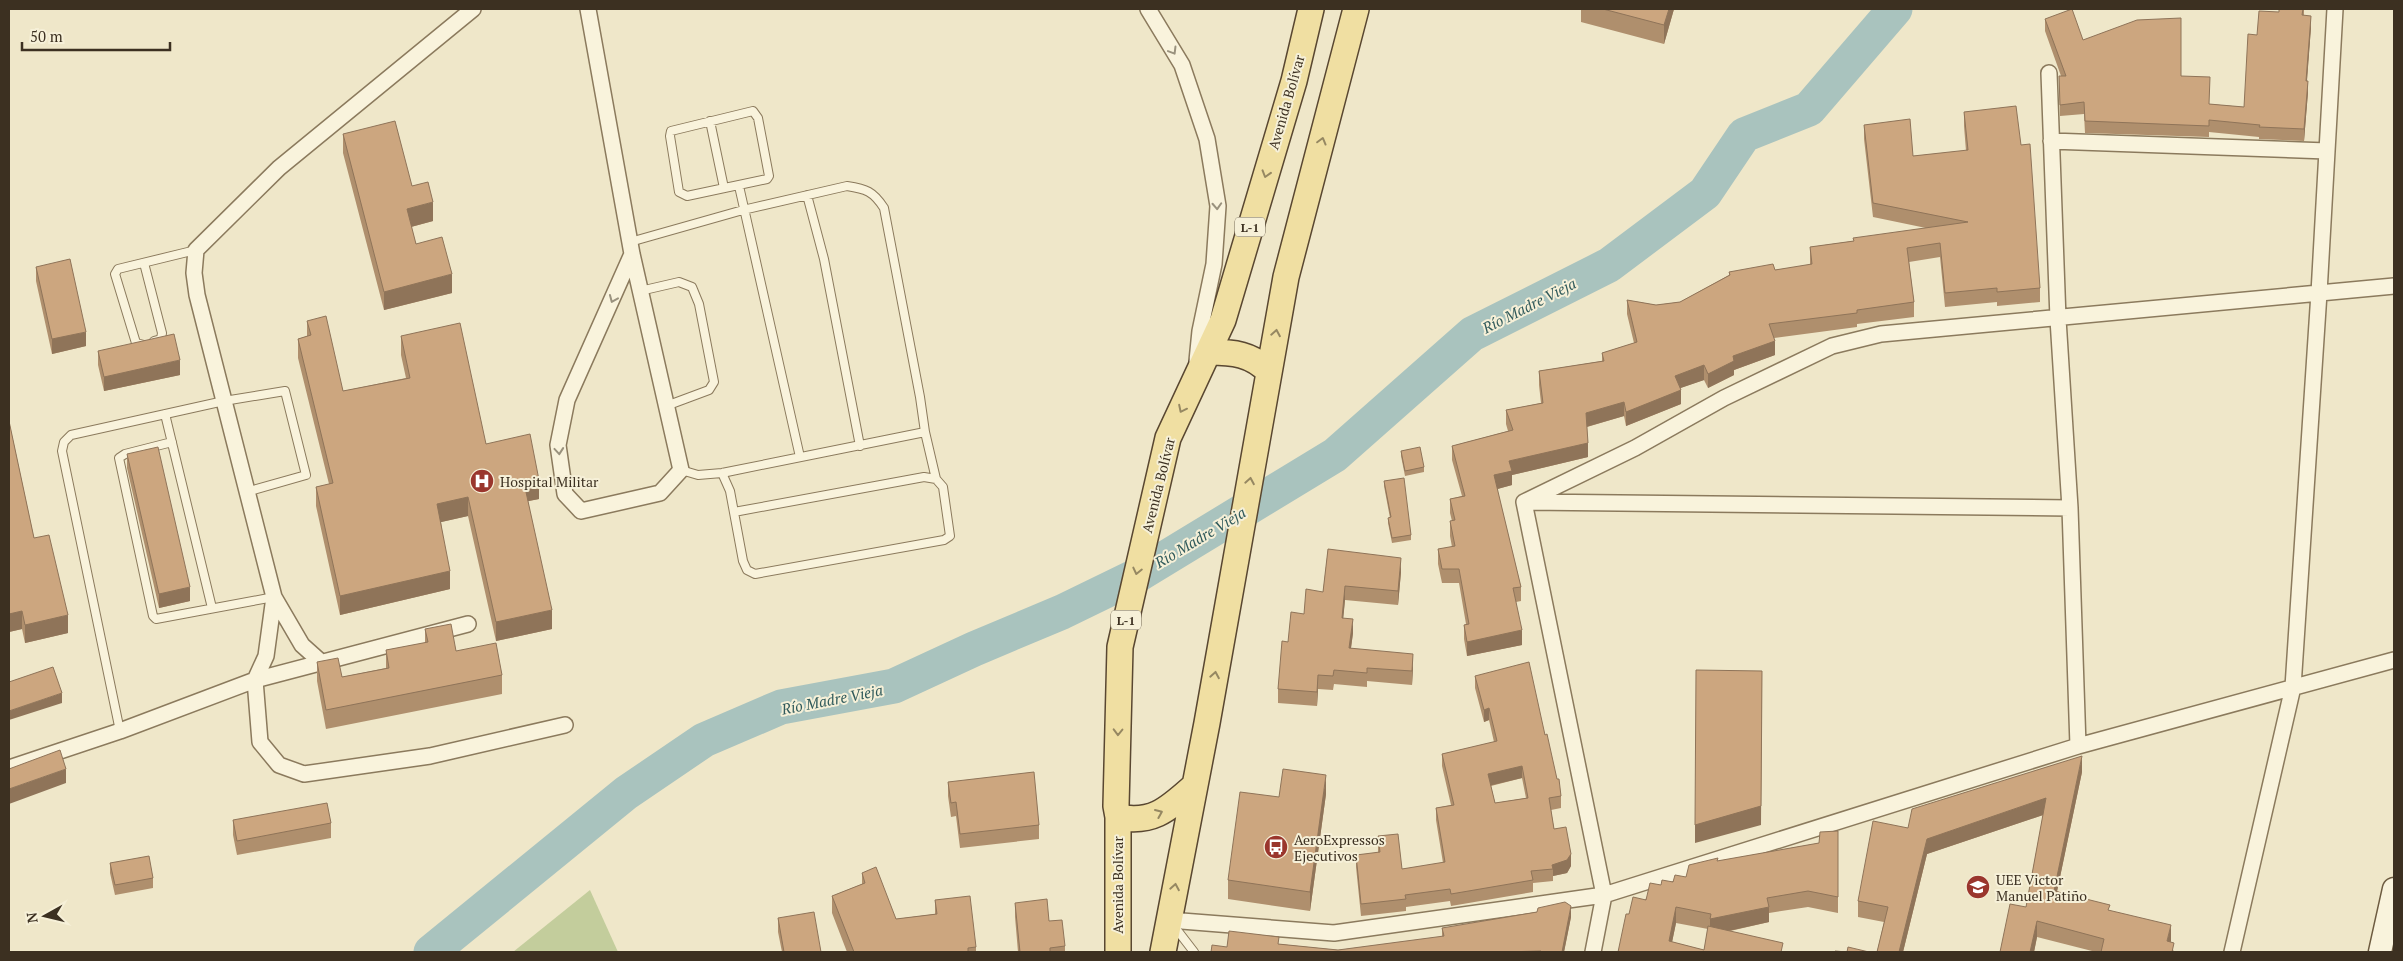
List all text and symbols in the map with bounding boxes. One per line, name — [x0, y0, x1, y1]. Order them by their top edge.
scale bar — [22, 20, 170, 52]
text: 50 m — [30, 26, 63, 46]
one-way arrow — [1167, 45, 1177, 54]
street label: Avenida Bolívar — [1263, 52, 1309, 152]
one-way arrow — [1316, 137, 1327, 146]
one-way arrow — [1261, 169, 1271, 177]
one-way arrow — [1212, 202, 1223, 210]
road number: L-1 — [1235, 218, 1265, 236]
water label: Río Madre Vieja — [1478, 273, 1579, 338]
one-way arrow — [608, 294, 619, 303]
one-way arrow — [1271, 329, 1281, 338]
one-way arrow — [1178, 404, 1189, 413]
street label: Avenida Bolívar — [1137, 435, 1179, 535]
one-way arrow — [554, 447, 565, 455]
hospital icon: Hospital Militar — [469, 468, 495, 494]
place label: Hospital Militar — [500, 472, 599, 491]
one-way arrow — [1244, 476, 1254, 485]
water label: Río Madre Vieja — [1150, 502, 1249, 573]
one-way arrow — [1132, 567, 1143, 576]
road number: L-1 — [1111, 610, 1141, 630]
one-way arrow — [1210, 671, 1220, 679]
water label: Río Madre Vieja — [779, 679, 884, 719]
one-way arrow — [1112, 728, 1123, 736]
one-way arrow — [1154, 808, 1163, 819]
place label: AeroExpressos Ejecutivos — [1294, 830, 1385, 865]
bus stop icon: AeroExpressos Ejecutivos — [1263, 834, 1289, 860]
street label: Avenida Bolívar — [1108, 836, 1127, 934]
place label: UEE Victor Manuel Patiño — [1996, 870, 2087, 905]
school or university icon: UEE Victor Manuel Patiño — [1965, 874, 1991, 900]
one-way arrow — [1170, 883, 1180, 892]
north arrow — [20, 891, 70, 941]
text: N — [21, 911, 42, 924]

